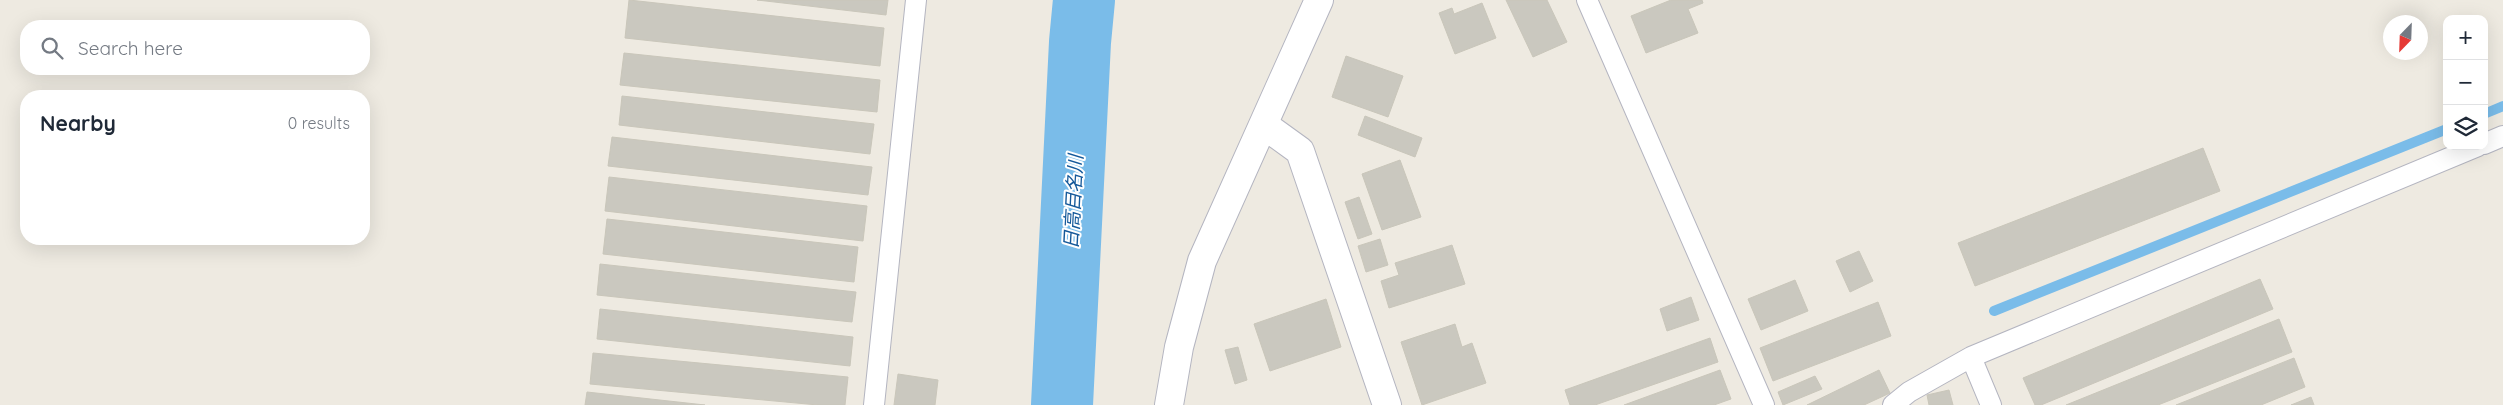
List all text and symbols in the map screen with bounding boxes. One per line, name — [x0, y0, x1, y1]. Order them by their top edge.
north arrow — [2383, 15, 2428, 60]
map controls — [2443, 15, 2488, 150]
button: + — [2443, 15, 2488, 60]
search box — [20, 20, 370, 75]
icon: search — [38, 34, 66, 62]
text: Search here — [78, 36, 183, 60]
button: − — [2443, 60, 2488, 105]
button: layers — [2443, 105, 2488, 150]
text: Nearby — [40, 110, 116, 136]
text: 0 results — [288, 113, 350, 133]
water label: 日高目名川 — [1059, 152, 1088, 250]

